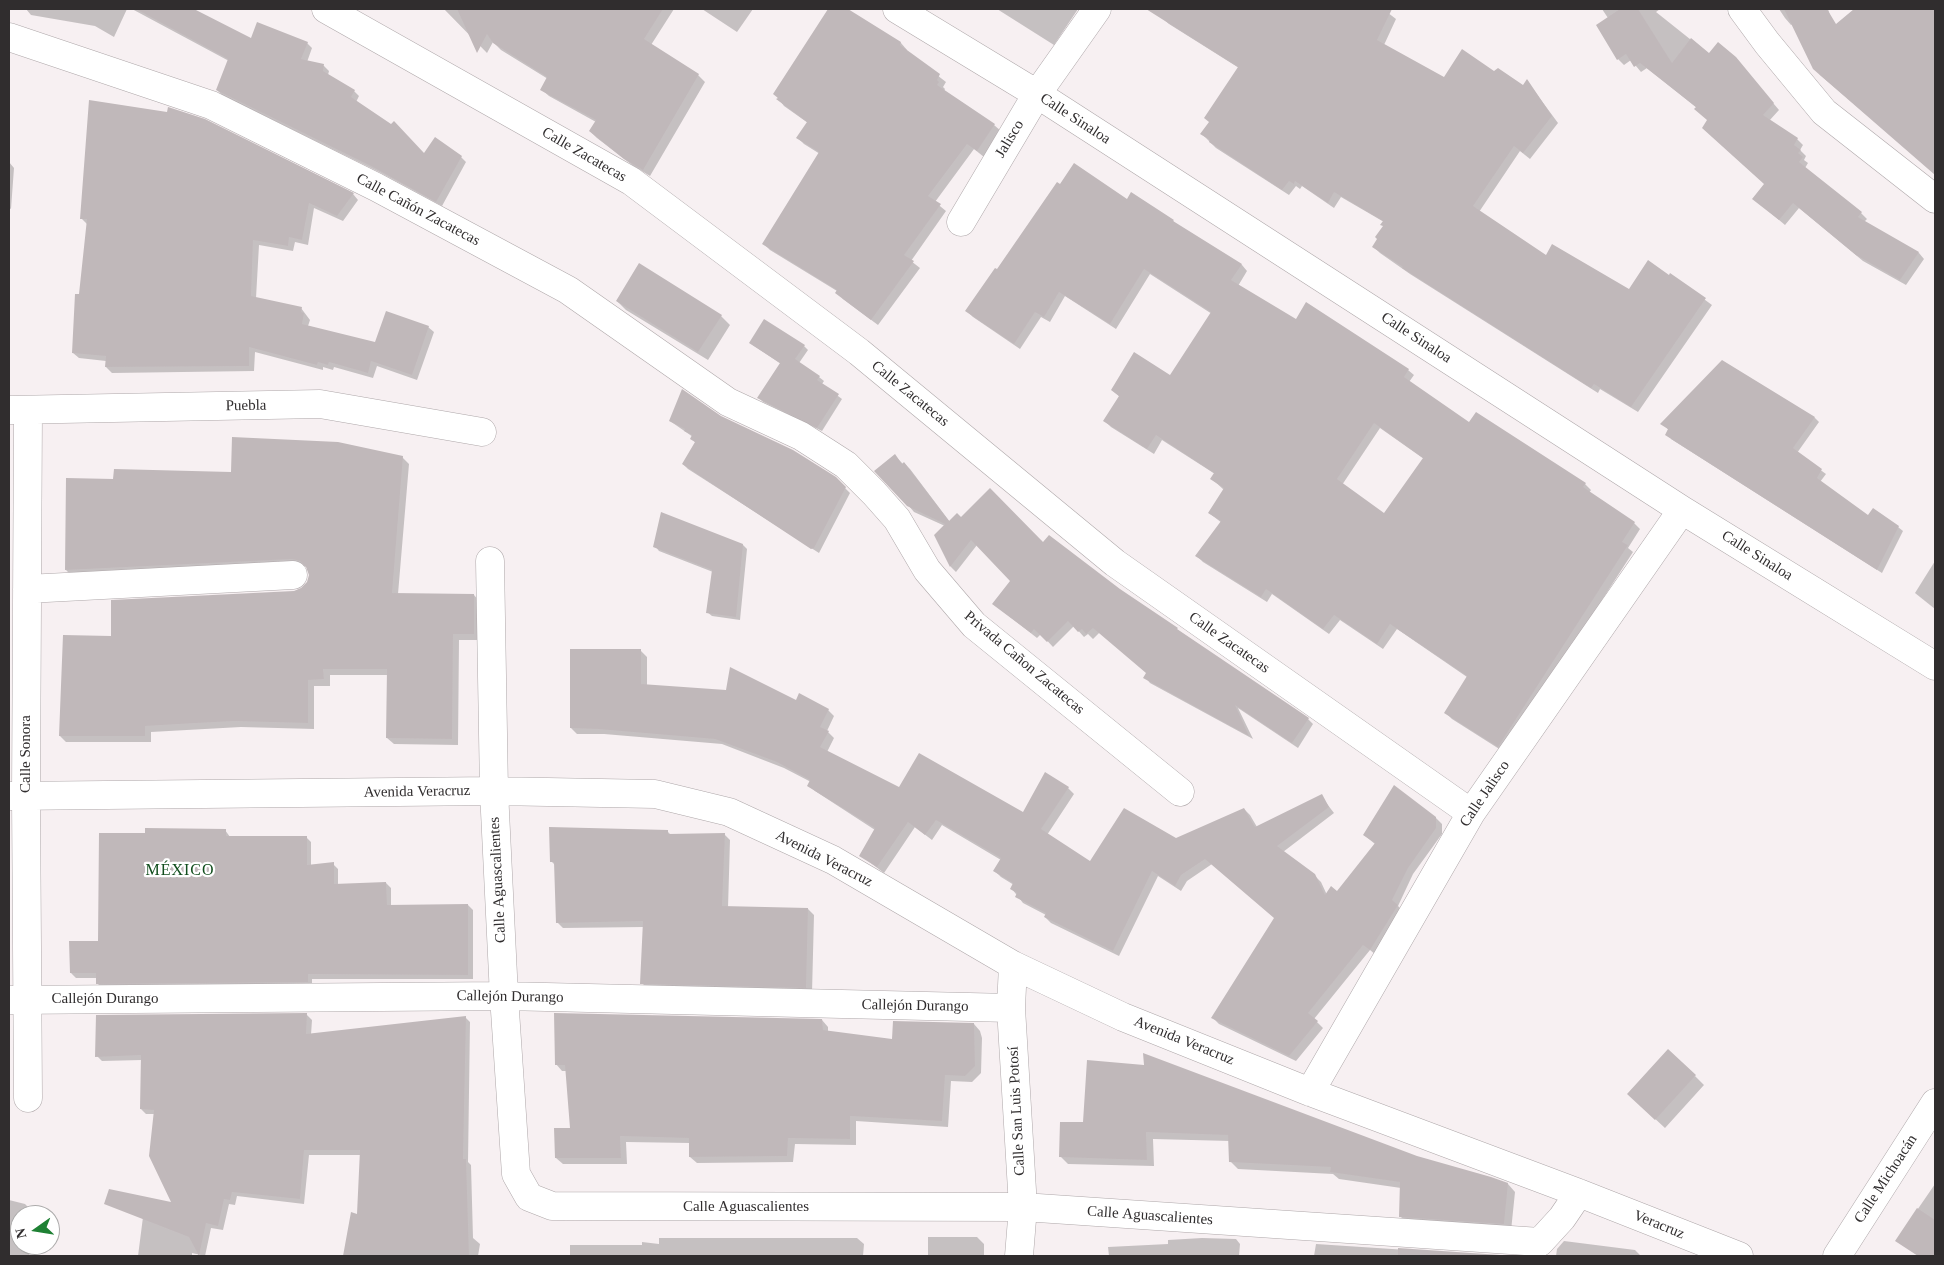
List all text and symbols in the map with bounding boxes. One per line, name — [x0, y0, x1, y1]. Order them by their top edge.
street label: Calle Sinaloa — [1036, 90, 1114, 148]
street label: Jalisco — [992, 117, 1028, 161]
street label: Calle Zacatecas — [539, 124, 629, 186]
street label: Calle Cañón Zacatecas — [353, 170, 483, 250]
street label: Calle Sinaloa — [1377, 309, 1455, 367]
street label: Calle Zacatecas — [868, 357, 952, 431]
street label: Puebla — [225, 397, 267, 415]
street label: Calle Sinaloa — [1718, 527, 1796, 585]
street label: Privada Cañon Zacatecas — [960, 607, 1088, 719]
street label: Calle Zacatecas — [1185, 609, 1273, 677]
street label: Calle Sonora — [17, 715, 35, 793]
street label: Calle Jalisco — [1456, 757, 1514, 831]
street label: Avenida Veracruz — [363, 782, 471, 802]
street label: Calle Aguascalientes — [486, 817, 510, 943]
street label: Avenida Veracruz — [772, 827, 876, 891]
district label: MÉXICO — [145, 861, 215, 881]
street label: Callejón Durango — [456, 987, 564, 1007]
street label: Callejón Durango — [51, 990, 159, 1008]
street label: Callejón Durango — [861, 996, 969, 1016]
street label: Avenida Veracruz — [1131, 1013, 1237, 1069]
street label: Calle San Luis Potosí — [1005, 1046, 1029, 1176]
street label: Calle Michoacán — [1851, 1131, 1921, 1227]
street label: Calle Aguascalientes — [683, 1198, 809, 1216]
street label: Calle Aguascalientes — [1086, 1203, 1214, 1229]
north arrow — [10, 1205, 60, 1255]
street label: Veracruz — [1631, 1207, 1687, 1243]
text: N — [12, 1227, 29, 1240]

